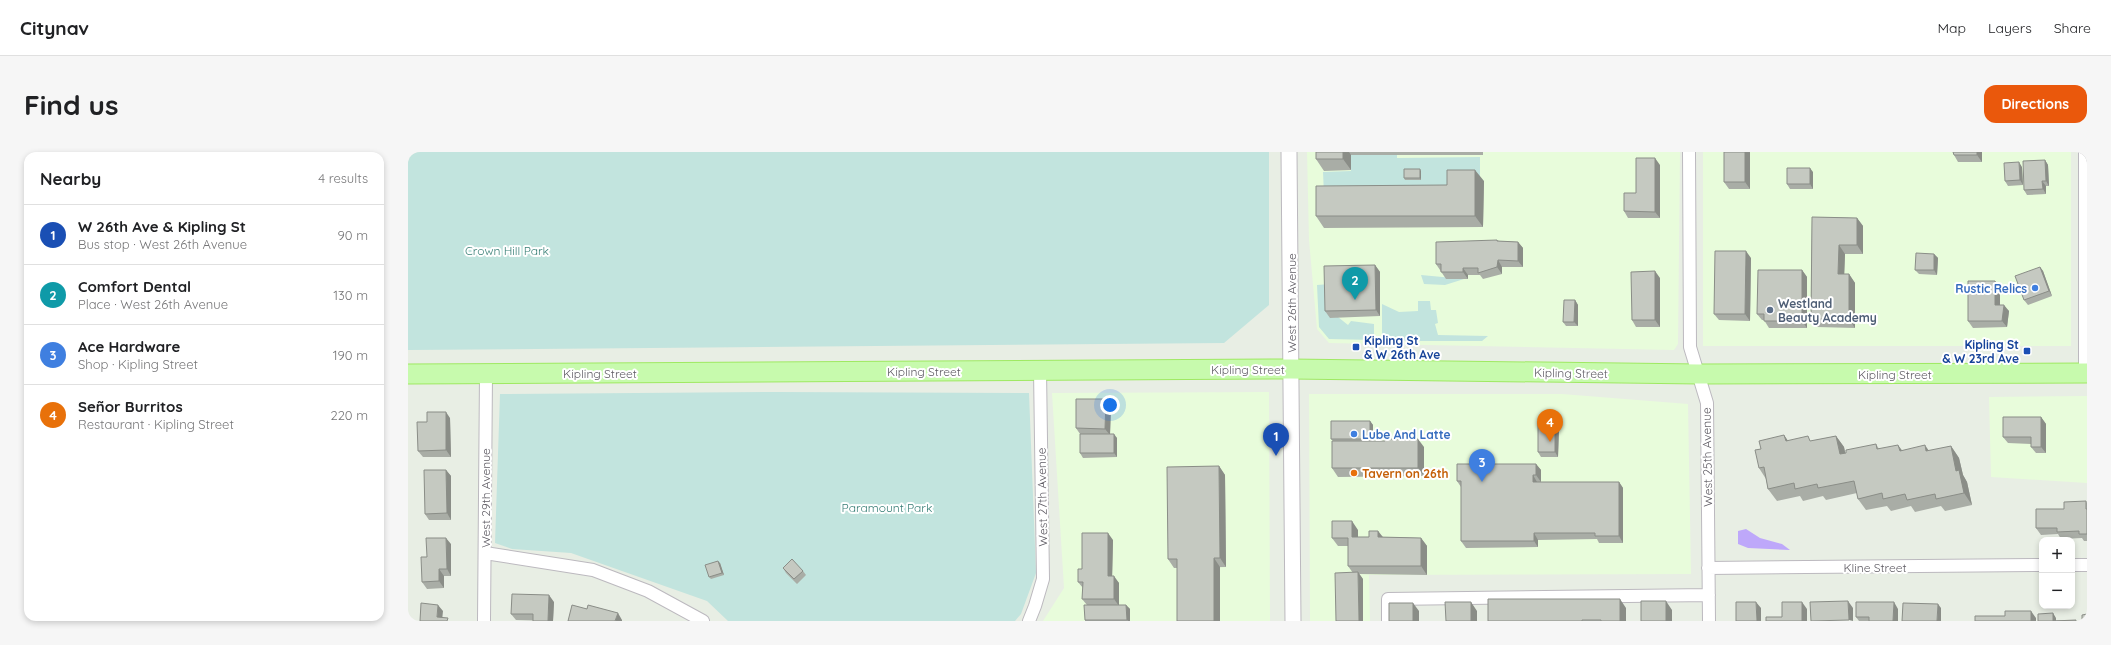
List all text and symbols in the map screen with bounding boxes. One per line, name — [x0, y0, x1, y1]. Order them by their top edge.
text: Citynav — [20, 16, 89, 40]
text: Map — [1937, 19, 1966, 37]
text: Layers — [1988, 19, 2032, 37]
text: Share — [2054, 19, 2091, 37]
button: Directions — [1984, 85, 2087, 123]
text: Find us — [24, 87, 118, 122]
text: Nearby — [40, 168, 101, 189]
text: 4 results — [318, 170, 368, 186]
text: W 26th Ave & Kipling St — [78, 217, 246, 236]
text: 1 — [50, 227, 56, 243]
text: 90 m — [338, 227, 368, 243]
text: Bus stop · West 26th Avenue — [78, 236, 247, 252]
park label: Crown Hill Park — [465, 243, 549, 258]
street label: West 26th Avenue — [1284, 253, 1299, 353]
pin: 2 — [1342, 267, 1368, 300]
text: Comfort Dental — [78, 277, 191, 296]
place label: Rustic Relics — [1955, 281, 2027, 296]
marker: Rustic Relics — [2030, 283, 2040, 293]
text: 2 — [49, 287, 57, 303]
text: 130 m — [333, 287, 368, 303]
text: Place · West 26th Avenue — [78, 296, 228, 312]
place label: Westland Beauty Academy — [1778, 296, 1877, 325]
marker: Westland Beauty Academy — [1765, 305, 1775, 315]
place label: Kipling St & W 26th Ave — [1364, 333, 1440, 362]
text: Ace Hardware — [78, 337, 180, 356]
place label: Kipling St & W 23rd Ave — [1942, 337, 2019, 366]
marker: Kipling St & W 26th Ave — [1351, 342, 1361, 352]
marker: Kipling St & W 23rd Ave — [2022, 346, 2032, 356]
text: 3 — [50, 347, 56, 363]
text: 190 m — [333, 347, 368, 363]
text: Shop · Kipling Street — [78, 356, 198, 372]
street label: Kipling Street — [1211, 362, 1285, 377]
street label: Kipling Street — [887, 364, 961, 379]
street label: Kipling Street — [1534, 365, 1608, 381]
street label: Kipling Street — [563, 366, 637, 381]
street label: Kipling Street — [1858, 367, 1932, 382]
your location — [1100, 395, 1120, 415]
text: Señor Burritos — [78, 397, 183, 416]
text: 4 — [49, 407, 57, 423]
text: 220 m — [330, 407, 368, 423]
street label: West 25th Avenue — [1699, 407, 1715, 507]
pin: 4 — [1537, 409, 1563, 442]
text: Restaurant · Kipling Street — [78, 416, 234, 432]
pin: 1 — [1263, 423, 1289, 456]
place label: Lube And Latte — [1362, 427, 1451, 442]
marker: Lube And Latte — [1349, 429, 1359, 439]
street label: West 27th Avenue — [1034, 447, 1050, 547]
street label: West 29th Avenue — [478, 448, 493, 548]
pin: 3 — [1469, 449, 1495, 482]
place label: Tavern on 26th — [1362, 466, 1449, 481]
marker: Tavern on 26th — [1349, 468, 1359, 478]
park label: Paramount Park — [842, 500, 932, 515]
map controls — [2039, 537, 2075, 609]
button: + — [2039, 537, 2075, 573]
street label: Kline Street — [1843, 560, 1907, 575]
button: − — [2039, 573, 2075, 609]

